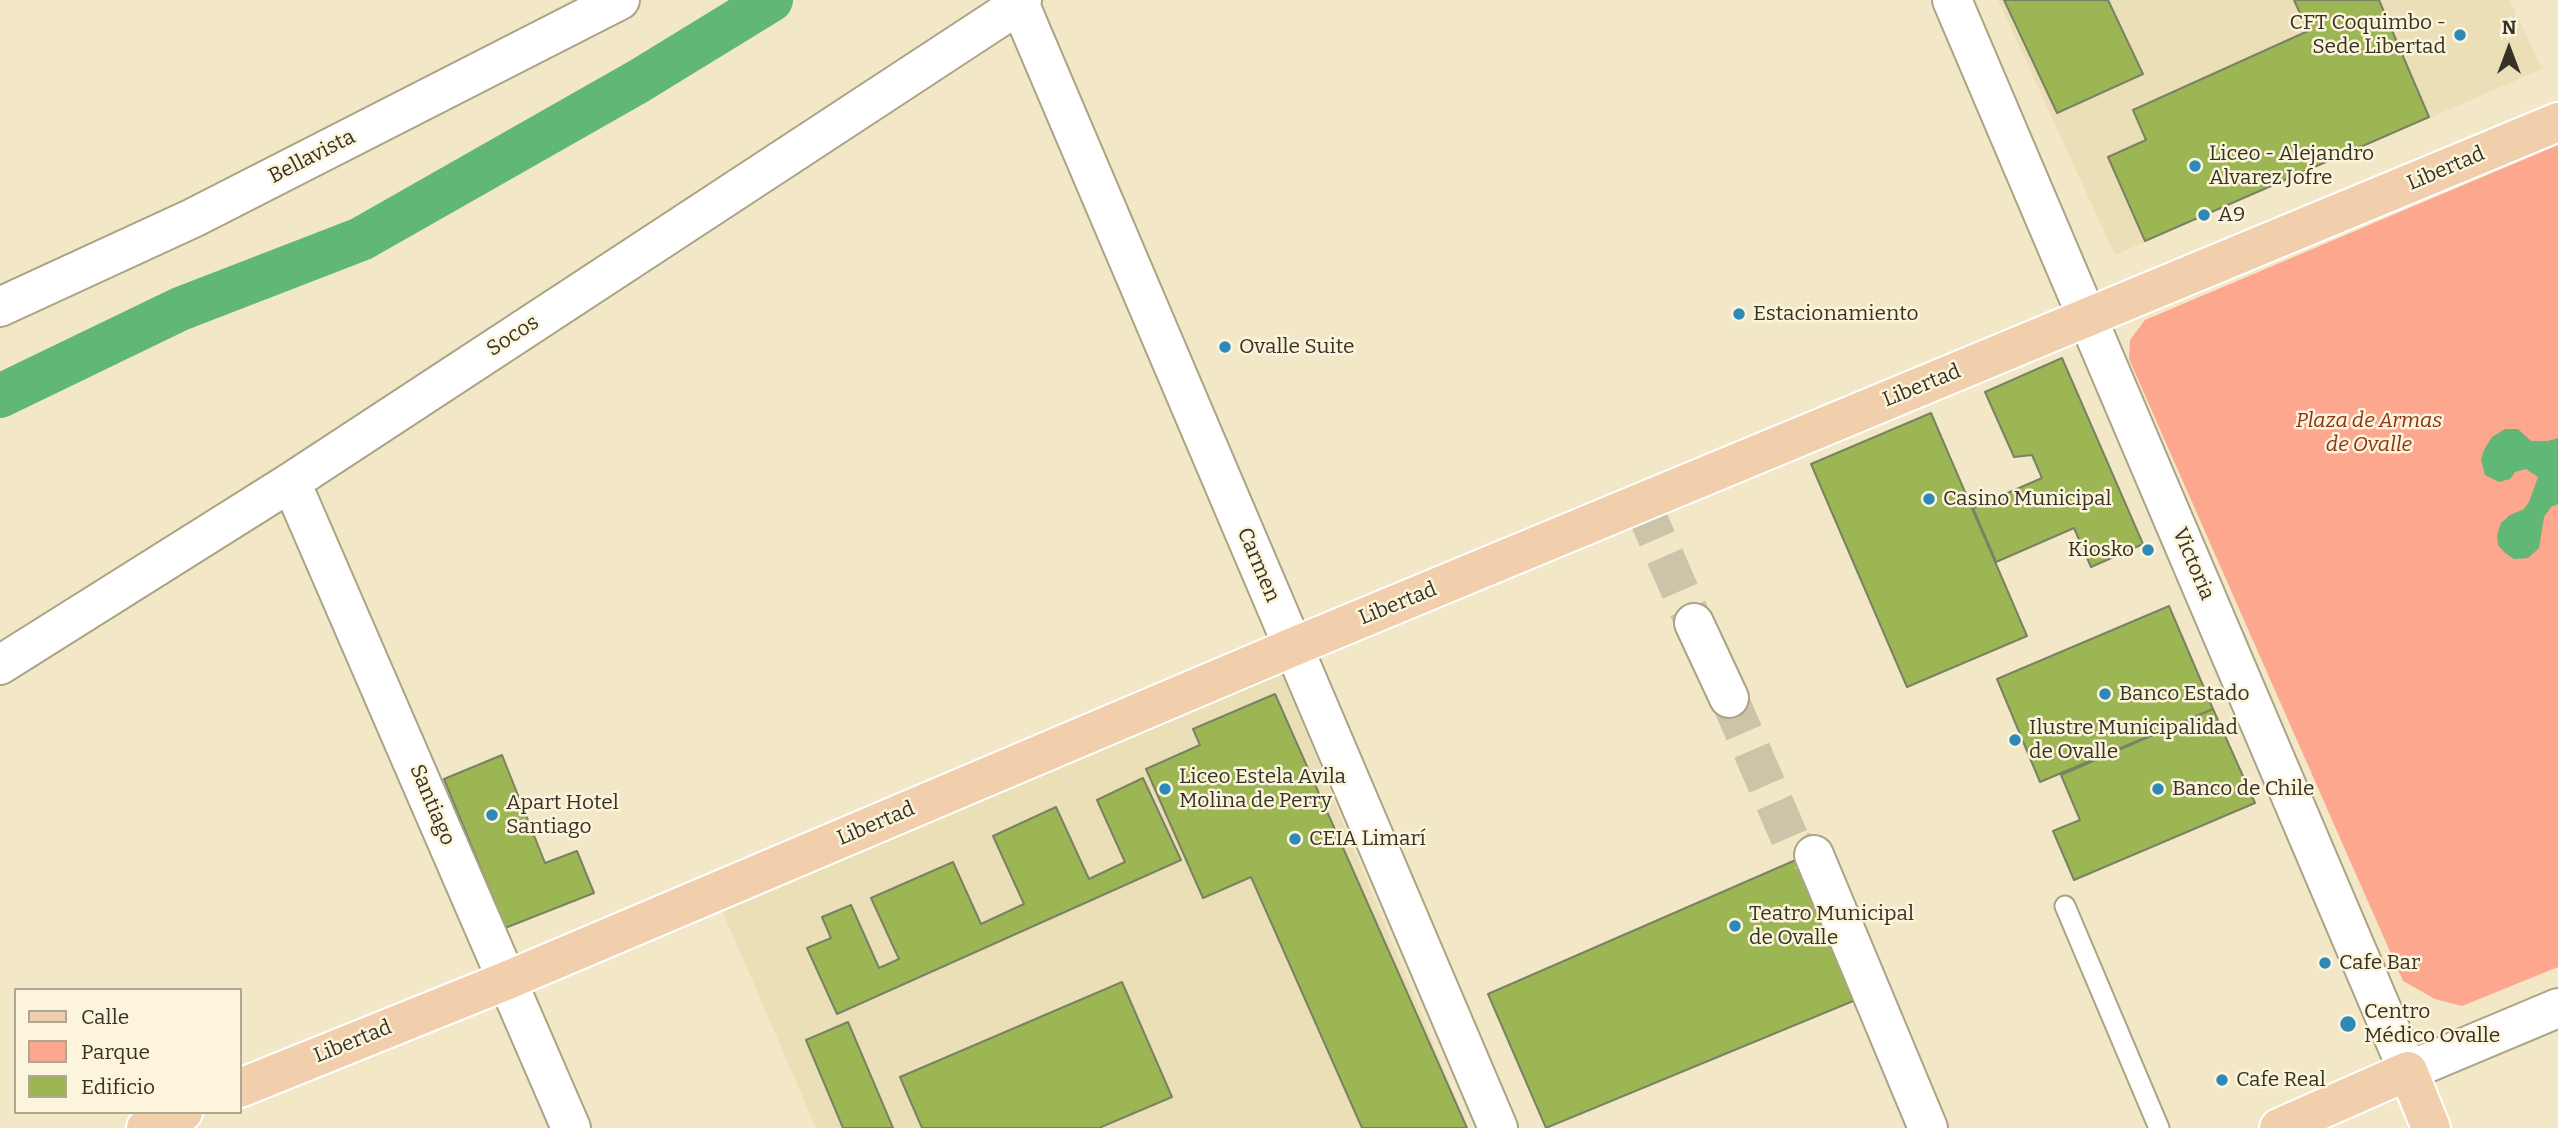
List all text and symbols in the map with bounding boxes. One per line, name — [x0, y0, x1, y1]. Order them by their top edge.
place label: CFT Coquimbo - Sede Libertad — [2290, 10, 2446, 60]
north arrow — [2474, 14, 2544, 84]
text: N — [2502, 16, 2516, 39]
marker: CFT Coquimbo - Sede Libertad — [2452, 27, 2468, 43]
street label: Bellavista — [265, 125, 359, 189]
place label: Liceo - Alejandro Alvarez Jofre — [2209, 141, 2374, 191]
street label: Libertad — [2403, 141, 2489, 197]
marker: Liceo - Alejandro Alvarez Jofre — [2187, 158, 2203, 174]
place label: A9 — [2218, 202, 2245, 228]
marker: A9 — [2196, 207, 2212, 223]
place label: Estacionamiento — [1753, 301, 1919, 327]
marker: Estacionamiento — [1731, 306, 1747, 322]
street label: Socos — [482, 310, 544, 362]
place label: Ovalle Suite — [1239, 334, 1355, 360]
marker: Ovalle Suite — [1217, 339, 1233, 355]
street label: Libertad — [1879, 359, 1965, 413]
park label: Plaza de Armas de Ovalle — [2296, 408, 2442, 458]
place label: Casino Municipal — [1943, 486, 2112, 512]
marker: Casino Municipal — [1921, 491, 1937, 507]
street label: Carmen — [1231, 524, 1285, 606]
street label: Victoria — [2167, 524, 2219, 604]
place label: Kiosko — [2068, 537, 2134, 563]
marker: Kiosko — [2140, 542, 2156, 558]
street label: Libertad — [1355, 577, 1441, 631]
place label: Banco Estado — [2119, 681, 2250, 707]
marker: Banco Estado — [2097, 686, 2113, 702]
place label: Ilustre Municipalidad de Ovalle — [2029, 715, 2238, 765]
marker: Ilustre Municipalidad de Ovalle — [2007, 732, 2023, 748]
street label: Santiago — [404, 761, 460, 849]
place label: Liceo Estela Avila Molina de Perry — [1179, 764, 1346, 814]
place label: Banco de Chile — [2172, 776, 2314, 802]
marker: Liceo Estela Avila Molina de Perry — [1157, 781, 1173, 797]
marker: Banco de Chile — [2150, 781, 2166, 797]
place label: Apart Hotel Santiago — [506, 790, 619, 840]
street label: Libertad — [833, 796, 919, 852]
marker: Apart Hotel Santiago — [484, 807, 500, 823]
place label: CEIA Limarí — [1309, 826, 1426, 852]
marker: CEIA Limarí — [1287, 831, 1303, 847]
place label: Teatro Municipal de Ovalle — [1749, 901, 1914, 951]
marker: Teatro Municipal de Ovalle — [1727, 918, 1743, 934]
place label: Cafe Bar — [2339, 950, 2420, 976]
marker: Cafe Bar — [2317, 955, 2333, 971]
legend — [14, 988, 242, 1114]
place label: Centro Médico Ovalle — [2364, 999, 2500, 1049]
text: Calle — [81, 1004, 129, 1030]
marker: Centro Médico Ovalle — [2338, 1014, 2358, 1034]
street label: Libertad — [310, 1015, 396, 1069]
text: Parque — [81, 1039, 150, 1065]
place label: Cafe Real — [2236, 1067, 2326, 1093]
marker: Cafe Real — [2214, 1072, 2230, 1088]
text: Edificio — [81, 1074, 155, 1100]

